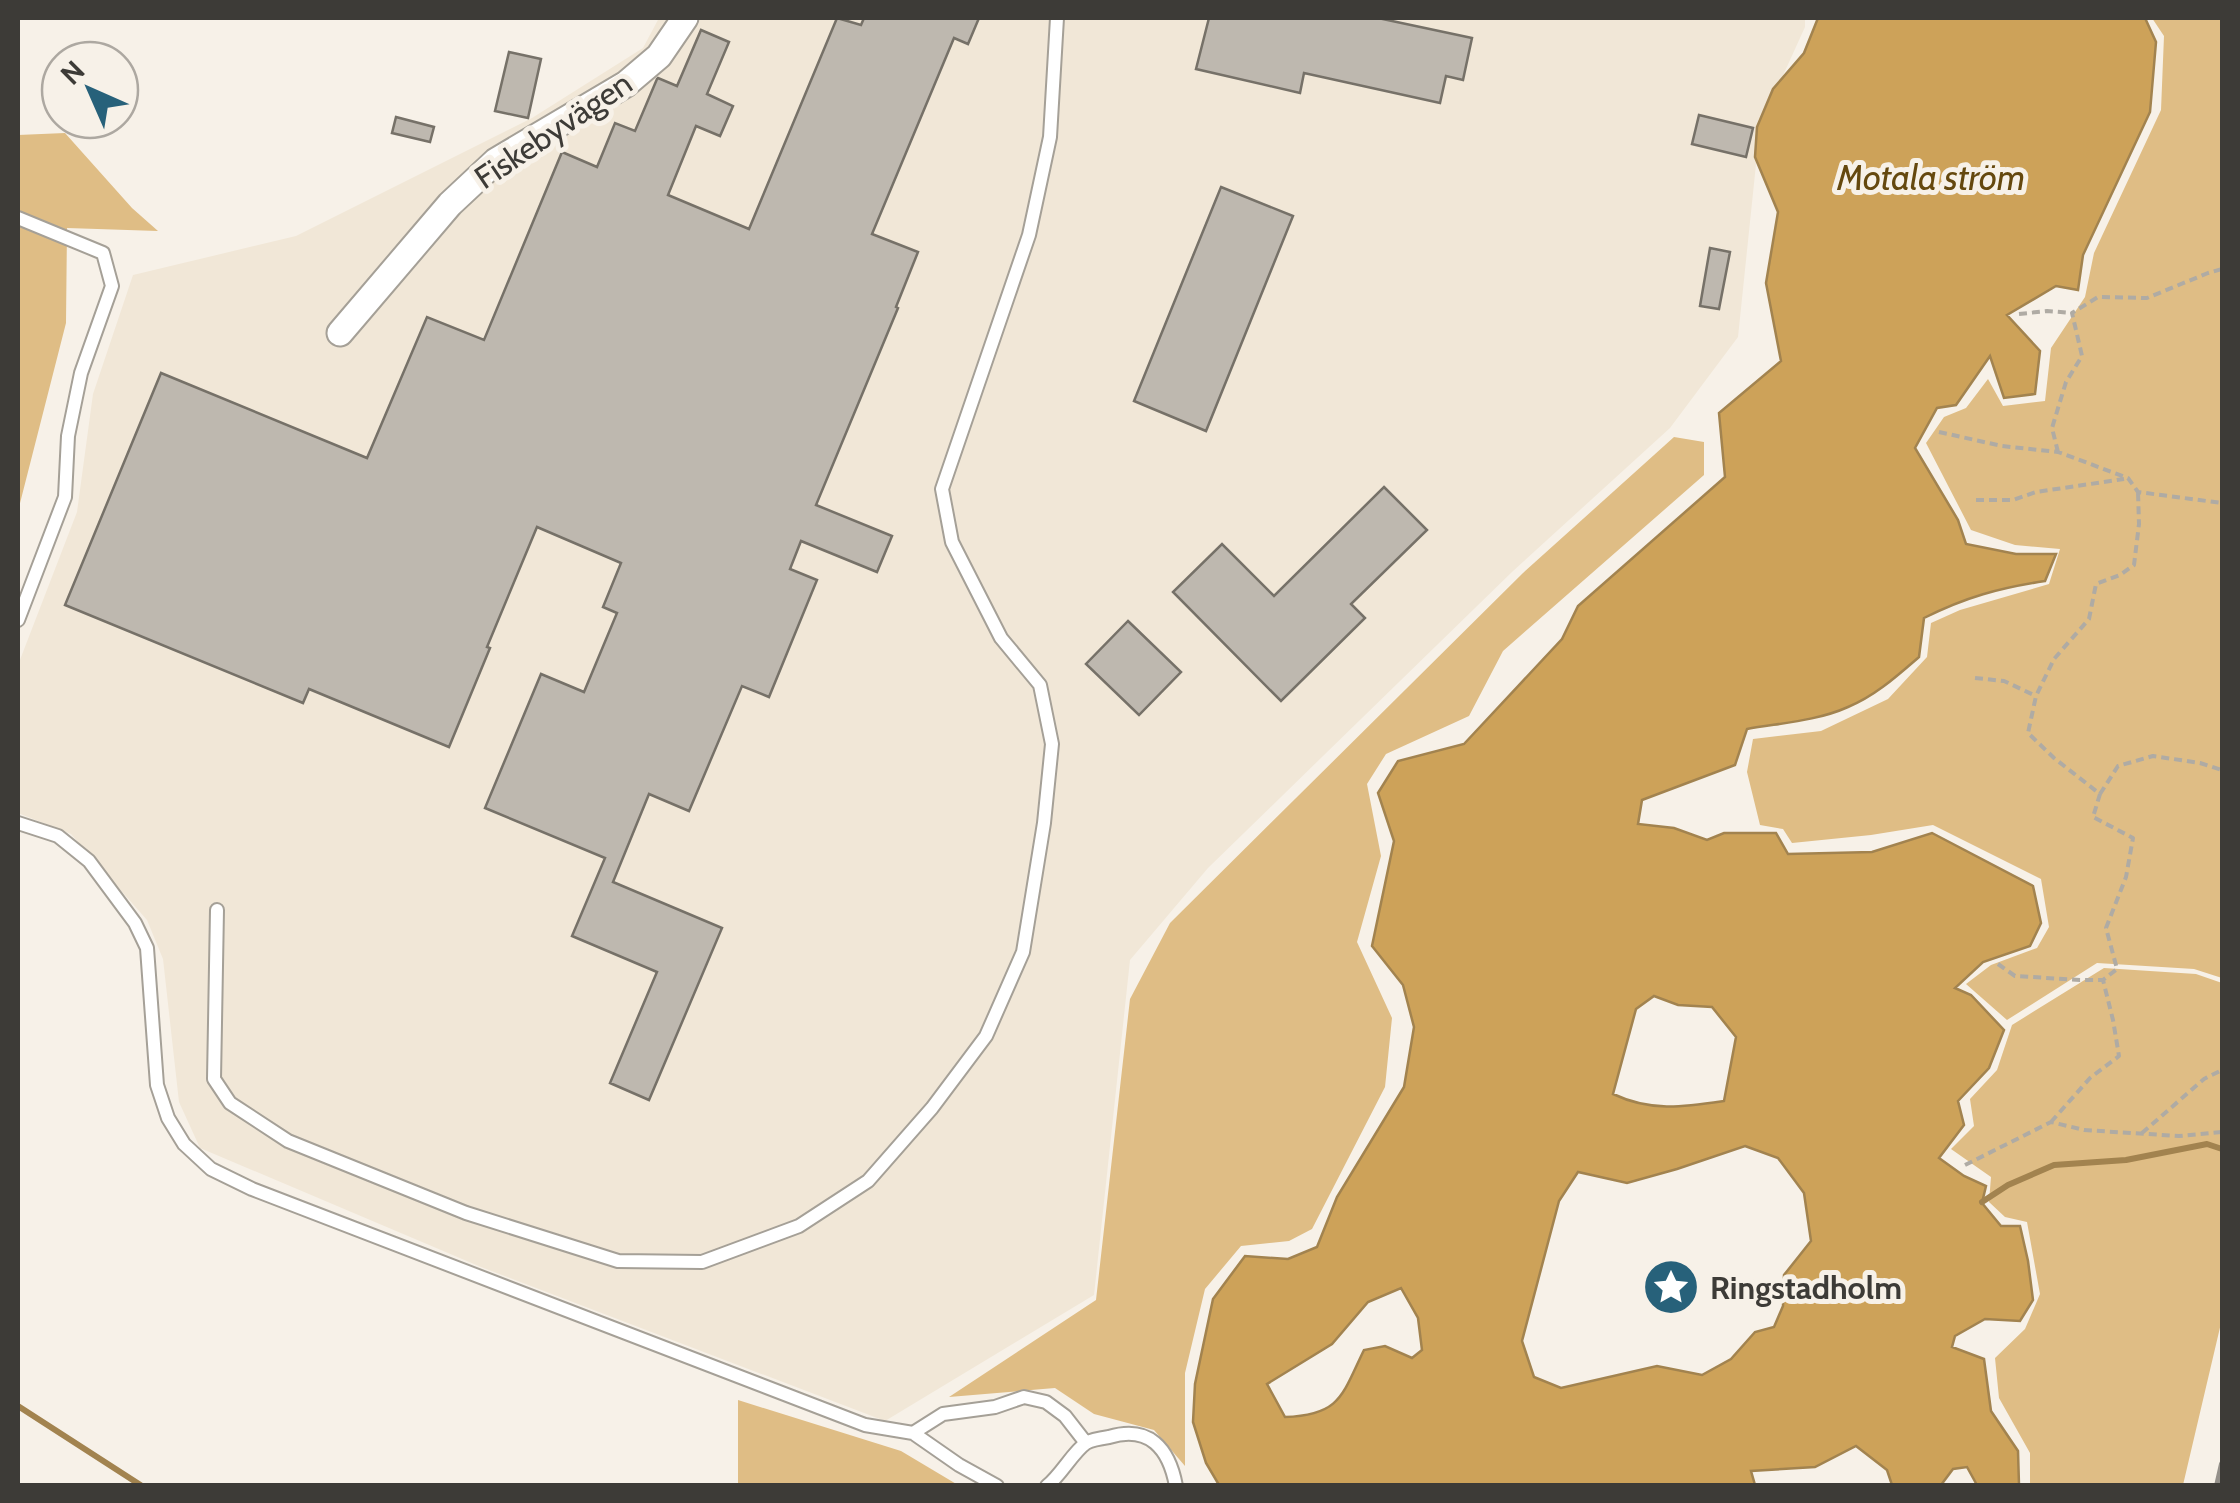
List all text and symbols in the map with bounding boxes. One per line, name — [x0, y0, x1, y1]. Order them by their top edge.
north arrow — [40, 40, 140, 140]
text: N — [53, 53, 91, 91]
street label: Fiskebyvägen — [467, 63, 639, 197]
water label: Motala ström — [1836, 156, 2025, 199]
place icon: Ringstadholm — [1641, 1257, 1701, 1317]
place label: Ringstadholm — [1710, 1268, 1902, 1307]

